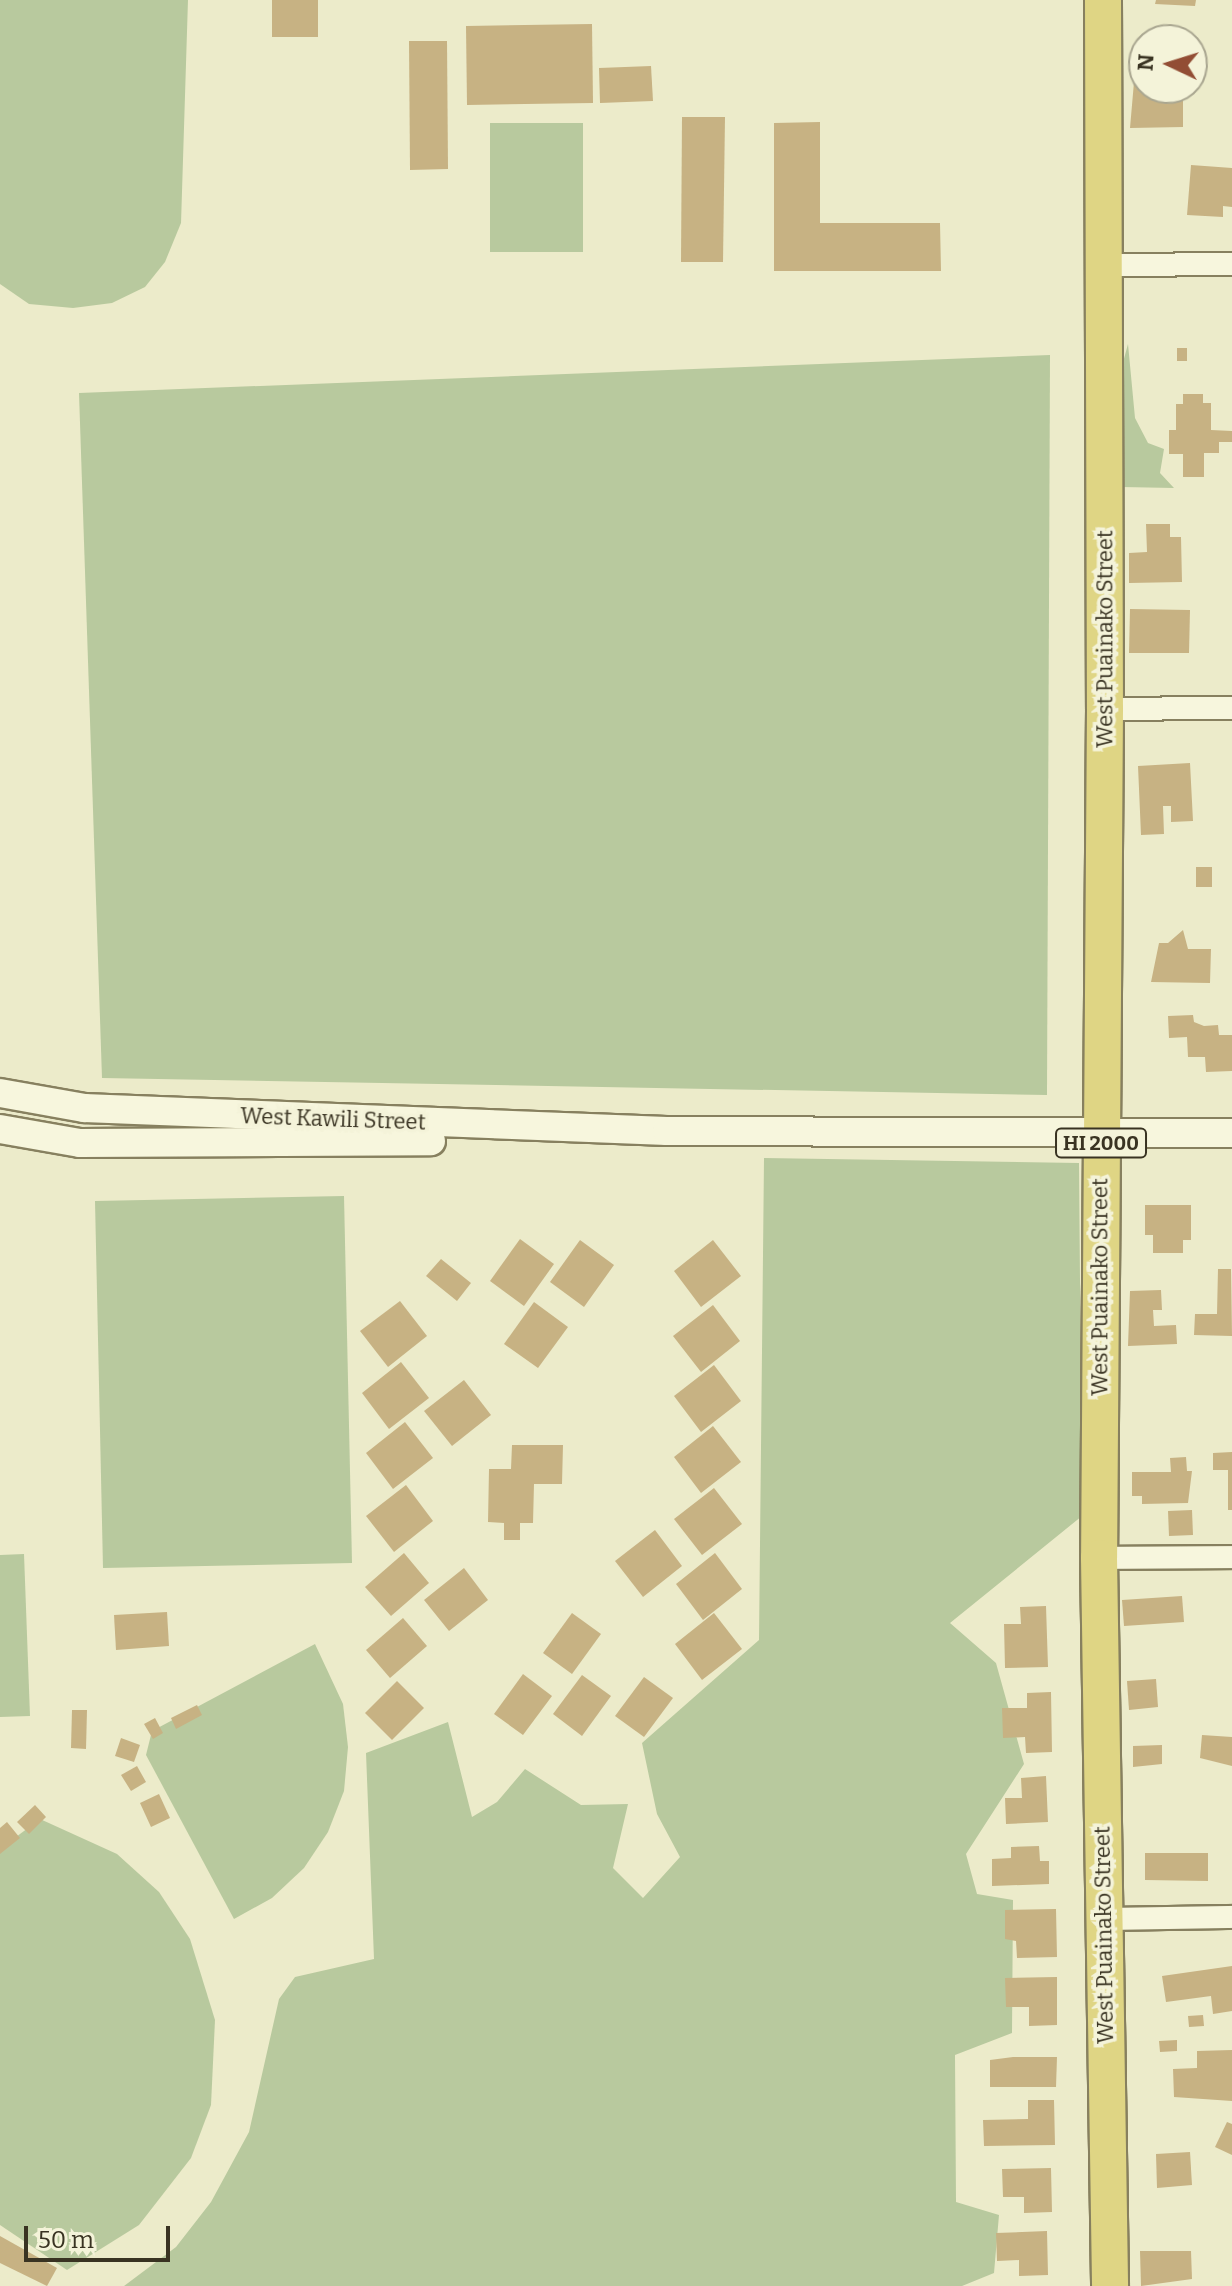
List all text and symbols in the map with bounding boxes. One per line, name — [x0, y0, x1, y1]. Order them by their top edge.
north arrow — [1128, 24, 1208, 104]
text: N — [1131, 53, 1160, 72]
street label: West Puainako Street — [1092, 530, 1118, 748]
street label: West Kawili Street — [240, 1103, 426, 1135]
road number: HI 2000 — [1055, 1127, 1147, 1159]
street label: West Puainako Street — [1087, 1178, 1113, 1396]
street label: West Puainako Street — [1089, 1826, 1119, 2044]
scale bar — [28, 2210, 174, 2260]
text: 50 m — [38, 2226, 94, 2254]

